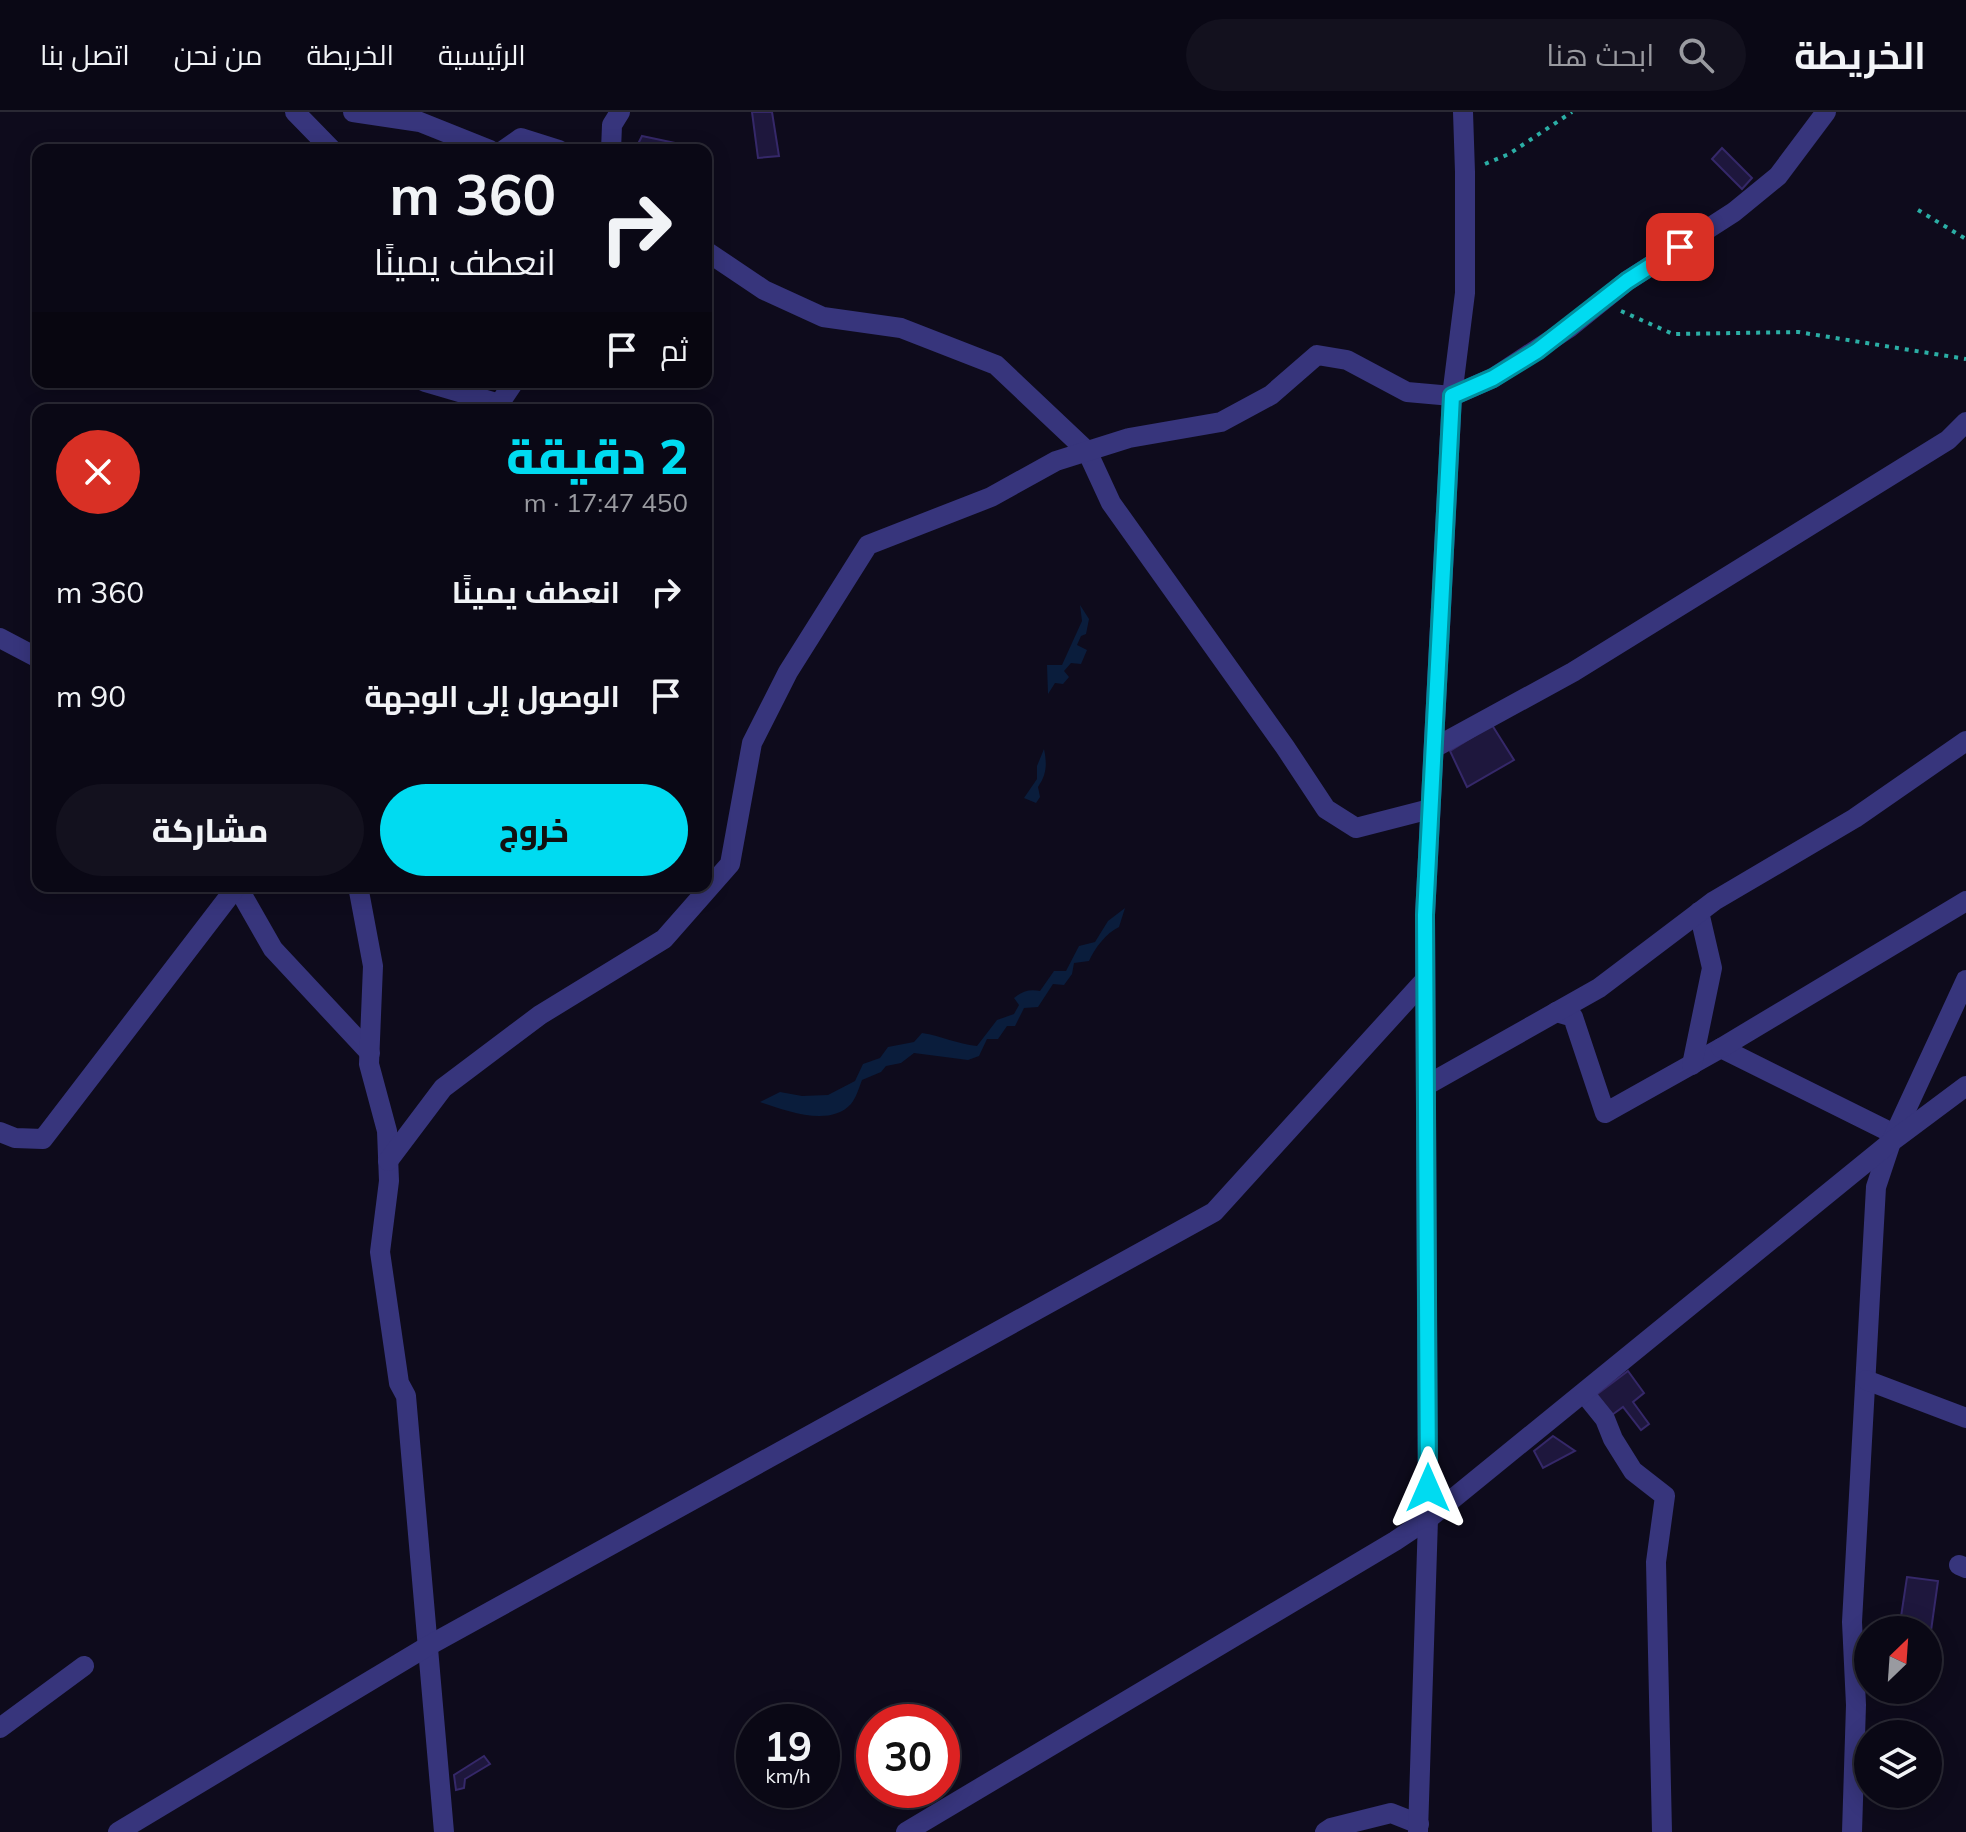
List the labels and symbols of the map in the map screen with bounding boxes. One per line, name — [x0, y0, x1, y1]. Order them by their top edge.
pin — [1646, 213, 1714, 281]
position arrow — [1386, 1446, 1470, 1530]
north arrow — [1854, 1616, 1942, 1704]
speed limit sign: 30 — [856, 1704, 960, 1808]

